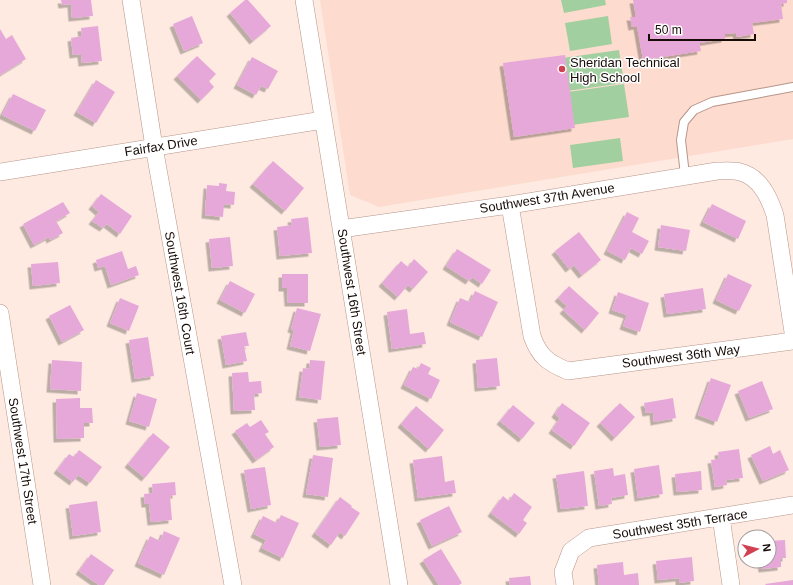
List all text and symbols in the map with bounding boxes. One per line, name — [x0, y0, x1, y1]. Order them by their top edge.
scale bar — [649, 16, 755, 42]
text: 50 m — [655, 23, 682, 37]
place label: Sheridan Technical High School — [570, 55, 680, 85]
marker: Sheridan Technical High School — [557, 64, 567, 74]
street label: Fairfax Drive — [123, 133, 199, 159]
street label: Southwest 37th Avenue — [478, 180, 616, 216]
street label: Southwest 16th Street — [335, 228, 369, 357]
street label: Southwest 16th Court — [162, 230, 198, 356]
street label: Southwest 36th Way — [621, 341, 741, 371]
street label: Southwest 17th Street — [6, 397, 40, 526]
street label: Southwest 35th Terrace — [611, 506, 749, 542]
north arrow — [737, 529, 777, 569]
text: N — [760, 543, 773, 553]

